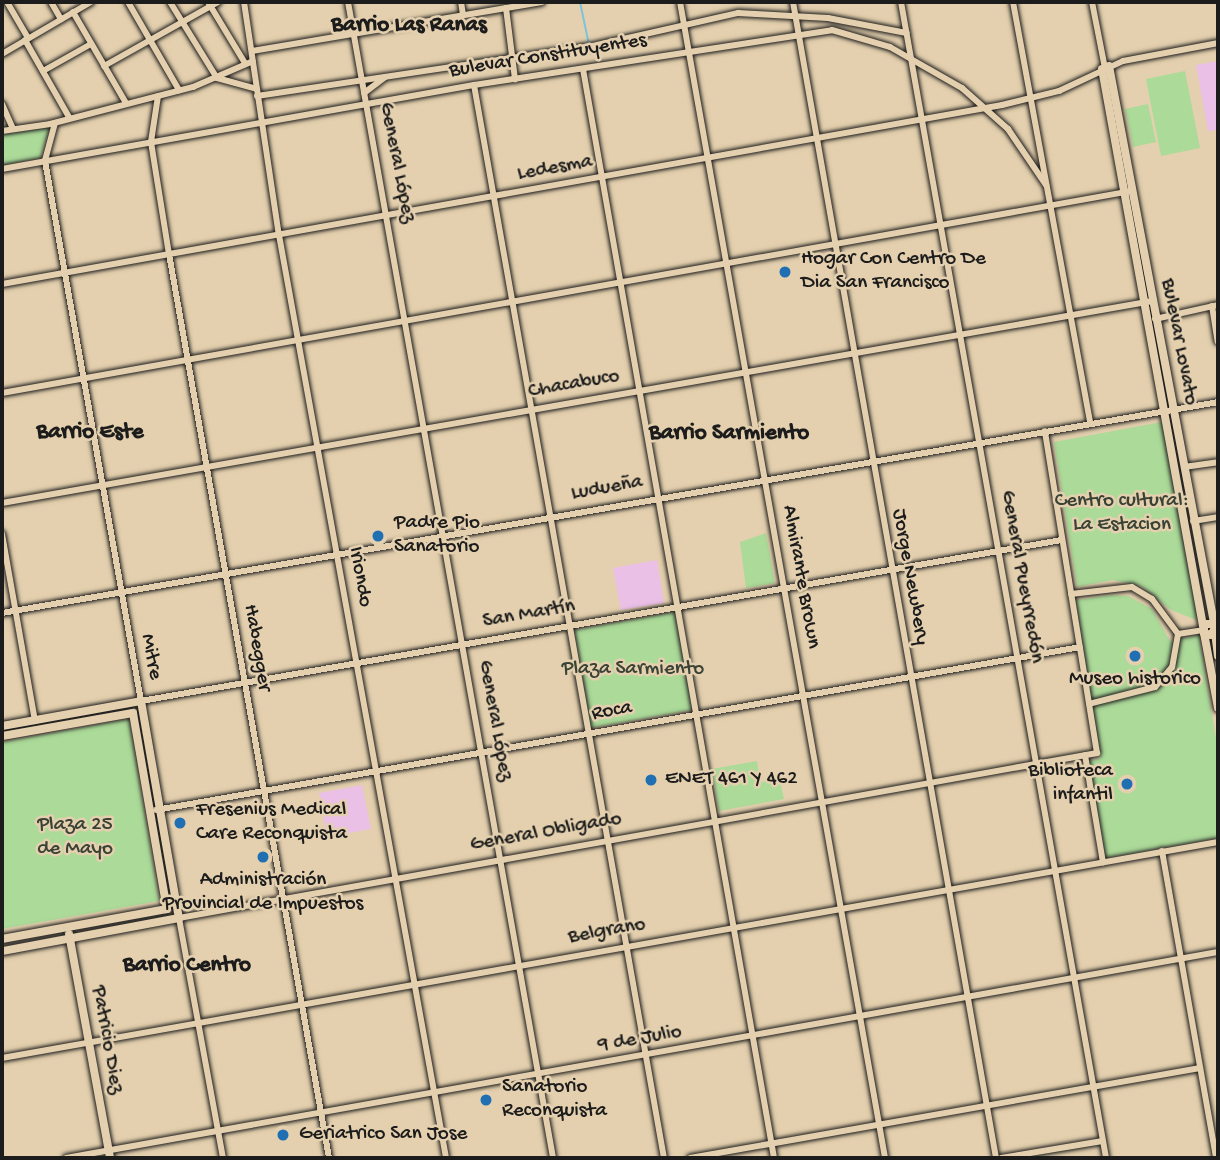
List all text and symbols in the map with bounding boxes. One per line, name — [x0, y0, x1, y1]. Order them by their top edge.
district label: Barrio Las Ranas — [331, 12, 487, 40]
street label: Bulevar Constituyentes — [448, 29, 648, 85]
street label: General López — [372, 100, 420, 226]
street label: Ledesma — [515, 150, 595, 188]
place label: Hogar Con Centro De Dia San Francisco — [801, 247, 986, 297]
marker: Hogar Con Centro De Dia San Francisco — [775, 262, 795, 282]
street label: Bulevar Lovato — [1153, 277, 1203, 407]
street label: Chacabuco — [526, 365, 622, 405]
district label: Barrio Este — [36, 419, 144, 447]
district label: Barrio Sarmiento — [649, 420, 809, 448]
street label: Ludueña — [569, 470, 645, 508]
street label: General Pueyrredón — [993, 489, 1049, 665]
park label: Centro cultural: La Estacion — [1055, 489, 1189, 539]
street label: Almirante Brown — [775, 503, 825, 651]
street label: Jorge Newbery — [885, 507, 933, 647]
place label: Padre Pio Sanatorio — [394, 511, 480, 561]
marker: Padre Pio Sanatorio — [368, 526, 388, 546]
street label: Iriondo — [341, 545, 377, 609]
street label: San Martín — [481, 595, 577, 635]
street label: Habegger — [236, 603, 276, 693]
street label: Mitre — [133, 632, 167, 682]
marker: Museo historico — [1127, 648, 1143, 664]
park label: Plaza Sarmiento — [562, 657, 704, 683]
street label: General López — [471, 658, 517, 784]
place label: Museo historico — [1069, 667, 1201, 693]
street label: Roca — [590, 696, 634, 728]
place label: Biblioteca infantil — [1028, 759, 1113, 809]
place label: ENET 461 Y 462 — [665, 767, 798, 793]
marker: ENET 461 Y 462 — [643, 772, 659, 788]
marker: Biblioteca infantil — [1119, 776, 1135, 792]
place label: Fresenius Medical Care Reconquista — [196, 798, 347, 848]
street label: General Obligado — [468, 807, 624, 859]
park label: Plaza 25 de Mayo — [37, 813, 113, 863]
marker: Fresenius Medical Care Reconquista — [170, 813, 190, 833]
marker: Administración Provincial de Impuestos — [255, 849, 271, 865]
place label: Administración Provincial de Impuestos — [163, 868, 363, 918]
street label: Belgrano — [566, 913, 648, 951]
district label: Barrio Centro — [123, 952, 251, 980]
street label: Patricio Diez — [84, 984, 128, 1096]
street label: 9 de Julio — [596, 1020, 684, 1060]
place label: Sanatorio Reconquista — [502, 1075, 607, 1125]
marker: Sanatorio Reconquista — [476, 1090, 496, 1110]
place label: Geriatrico San Jose — [299, 1122, 467, 1148]
marker: Geriatrico San Jose — [273, 1125, 293, 1145]

